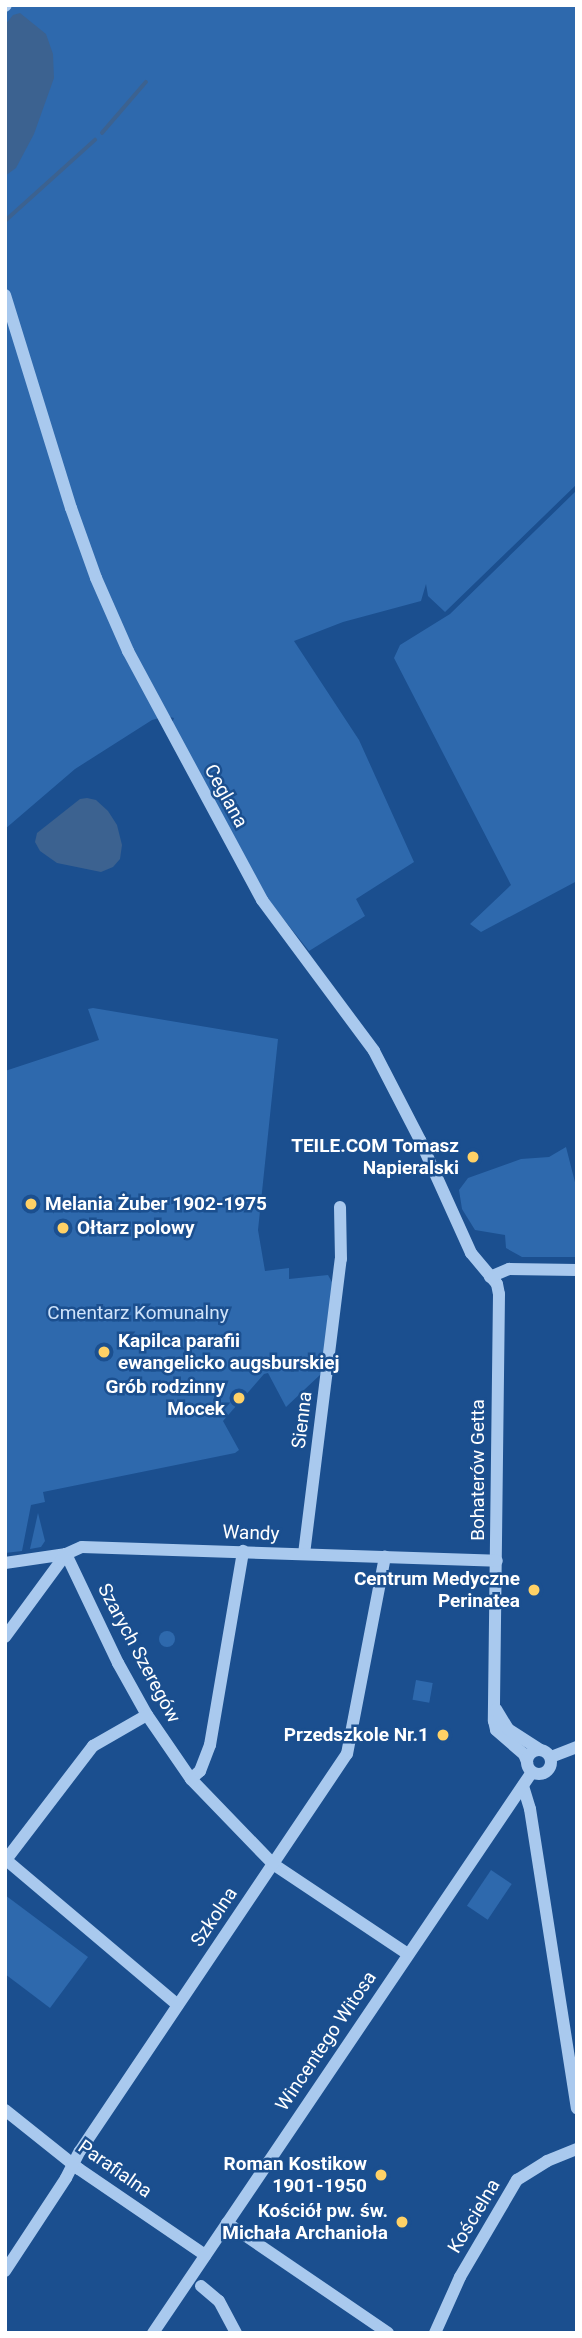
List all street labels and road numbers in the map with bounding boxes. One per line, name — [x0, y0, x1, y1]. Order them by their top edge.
street label: Ceglana — [199, 760, 253, 832]
street label: Sienna — [287, 1390, 317, 1450]
street label: Bohaterów Getta — [467, 1399, 489, 1541]
street label: Wandy — [222, 1521, 280, 1545]
street label: Szarych Szeregów — [93, 1579, 185, 1727]
street label: Szkolna — [186, 1883, 242, 1951]
street label: Wincentego Witosa — [271, 1967, 381, 2115]
street label: Parafialna — [74, 2135, 156, 2203]
street label: Kościelna — [443, 2175, 505, 2257]

